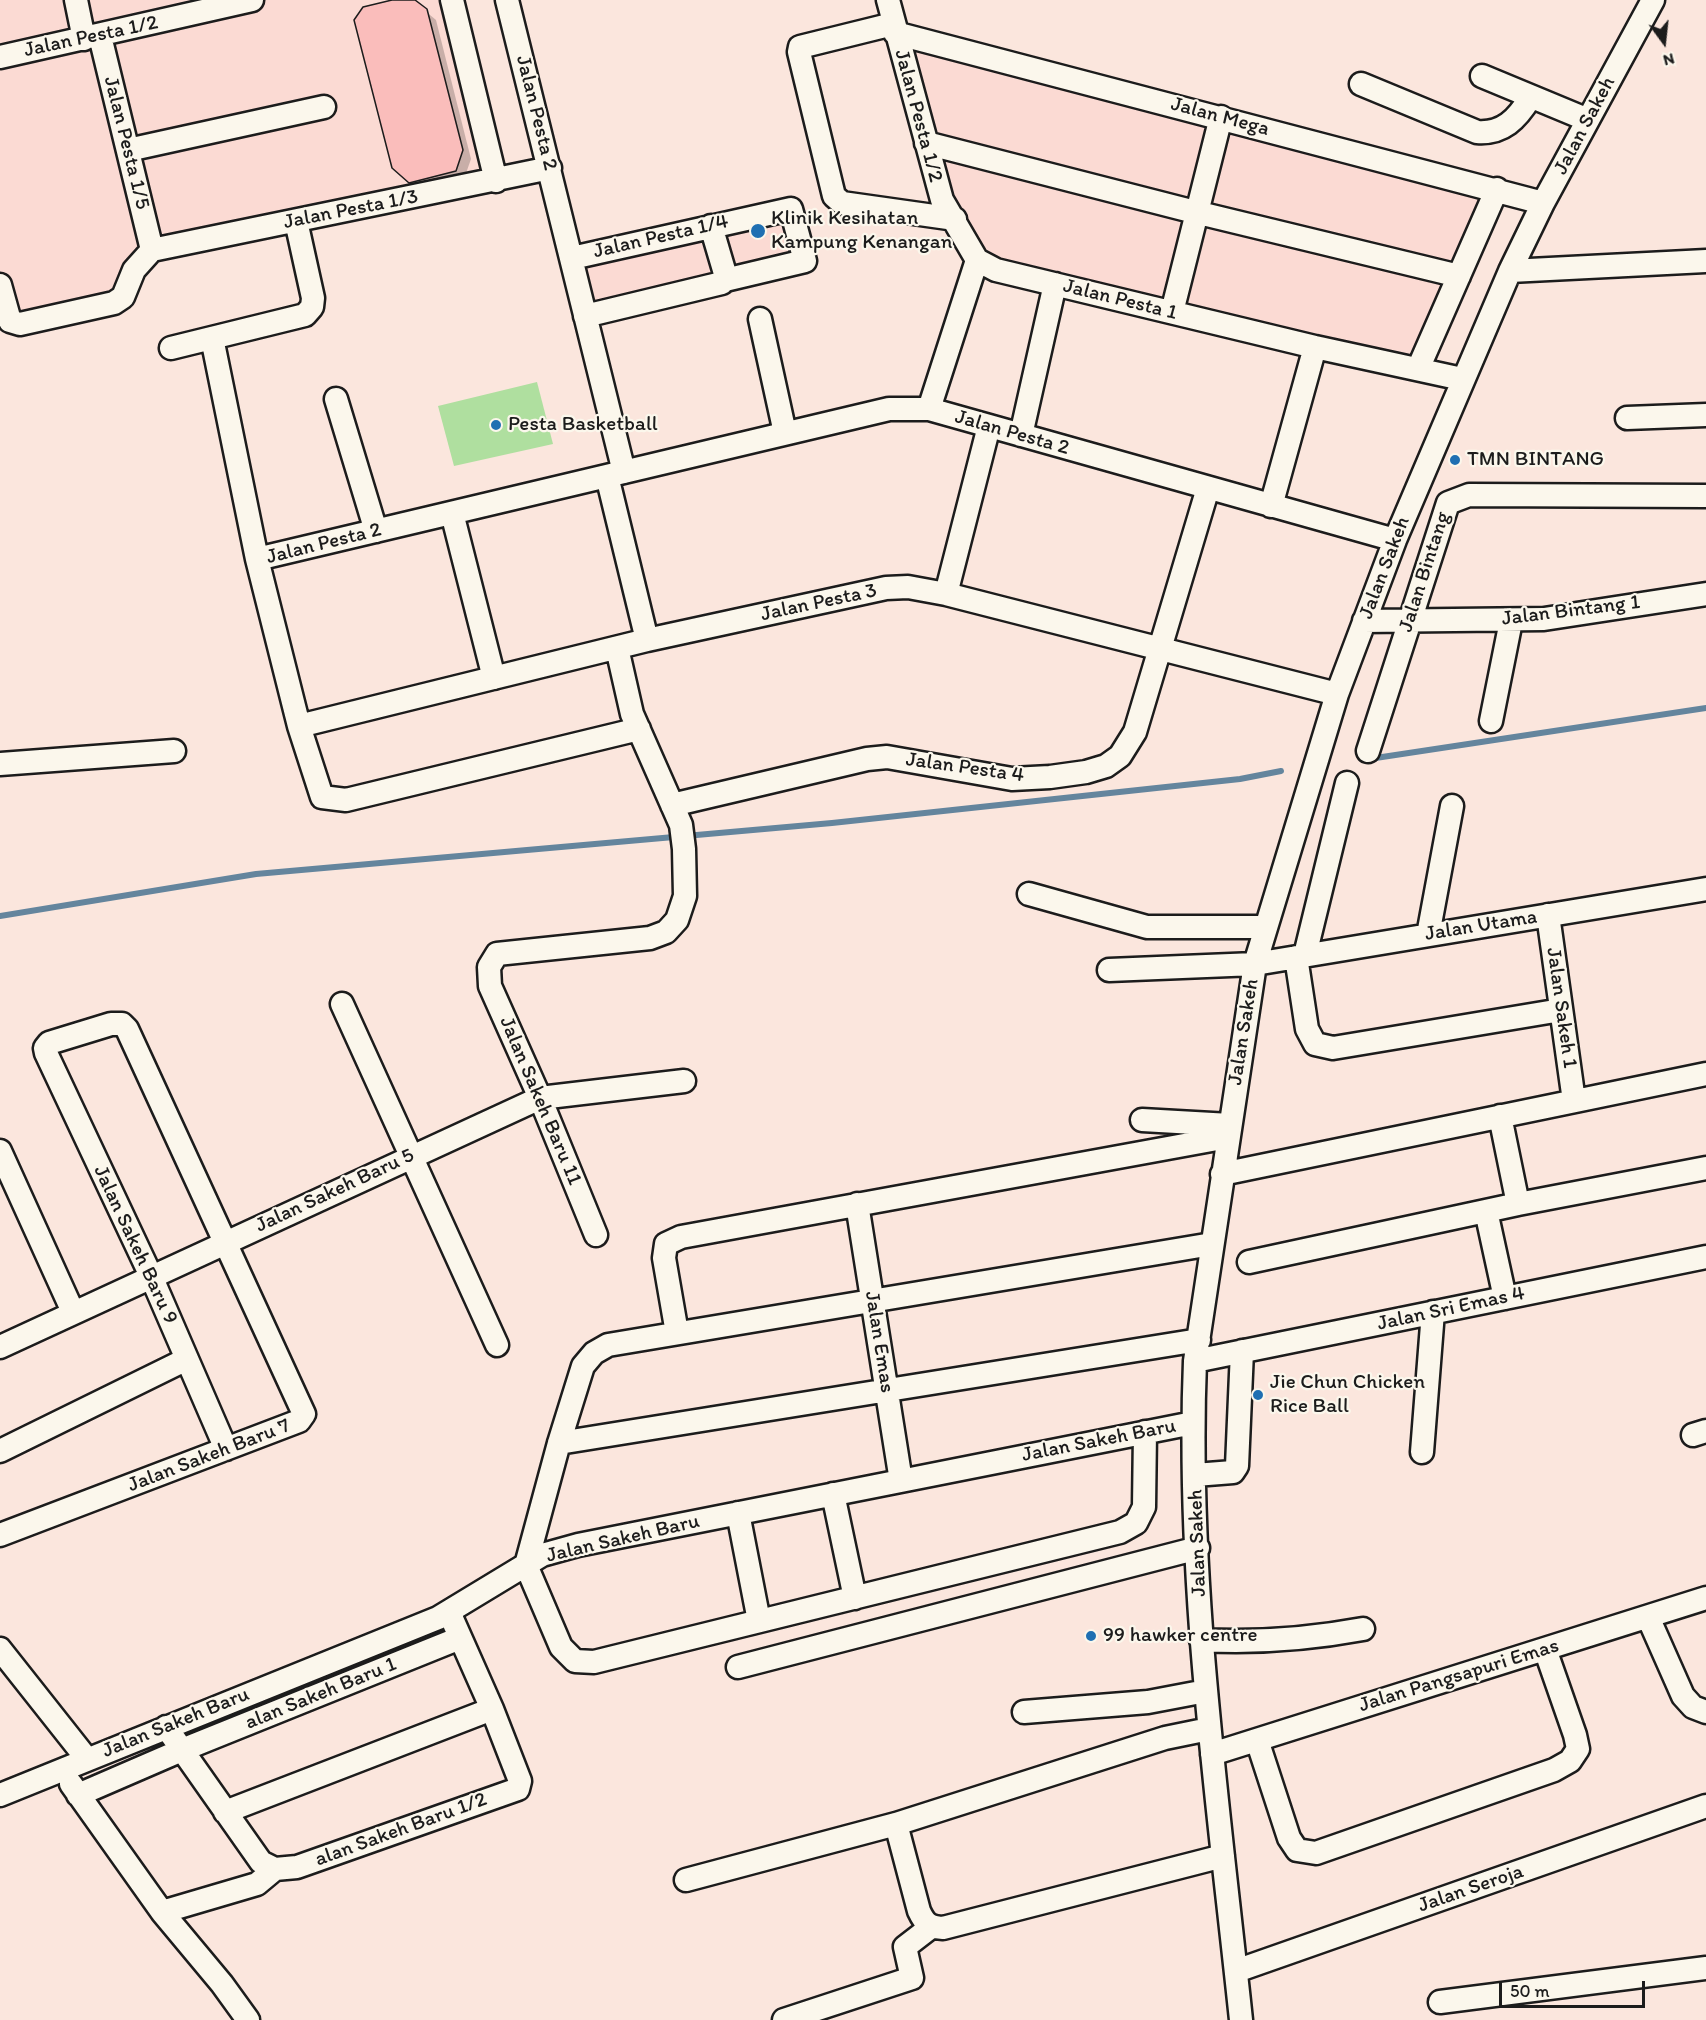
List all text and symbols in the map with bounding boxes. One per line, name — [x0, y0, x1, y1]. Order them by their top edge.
street label: Jalan Pesta 1/2 — [22, 11, 160, 63]
north arrow — [1634, 12, 1694, 72]
street label: Jalan Pesta 1/2 — [888, 47, 948, 185]
text: N — [1661, 49, 1676, 70]
street label: Jalan Pesta 2 — [510, 53, 562, 173]
street label: Jalan Sakeh — [1549, 73, 1621, 179]
street label: Jalan Pesta 1/5 — [97, 74, 155, 212]
street label: Jalan Mega — [1168, 92, 1272, 142]
street label: Jalan Pesta 1/3 — [282, 185, 420, 235]
place label: Klinik Kesihatan Kampung Kenangan — [771, 206, 952, 256]
street label: Jalan Pesta 1/4 — [591, 209, 731, 265]
marker: Klinik Kesihatan Kampung Kenangan — [749, 222, 767, 240]
street label: Jalan Pesta 1 — [1061, 274, 1179, 326]
street label: Jalan Pesta 2 — [952, 405, 1072, 461]
place label: Pesta Basketball — [508, 412, 658, 438]
marker: Pesta Basketball — [489, 418, 503, 432]
place label: TMN BINTANG — [1467, 447, 1604, 473]
marker: TMN BINTANG — [1448, 453, 1462, 467]
street label: Jalan Bintang — [1394, 509, 1456, 635]
street label: Jalan Sakeh — [1354, 513, 1416, 623]
street label: Jalan Pesta 2 — [264, 518, 384, 570]
street label: Jalan Pesta 3 — [759, 578, 879, 628]
street label: Jalan Bintang 1 — [1500, 590, 1642, 632]
street label: Jalan Pesta 4 — [904, 747, 1026, 789]
street label: Jalan Utama — [1423, 905, 1539, 947]
street label: Jalan Sakeh 1 — [1540, 946, 1582, 1070]
street label: Jalan Sakeh — [1223, 977, 1265, 1087]
street label: Jalan Sakeh Baru 11 — [493, 1013, 587, 1189]
street label: Jalan Sakeh Baru 5 — [252, 1143, 418, 1239]
street label: Jalan Sakeh Baru 9 — [87, 1162, 183, 1328]
street label: Jalan Sri Emas 4 — [1375, 1281, 1527, 1337]
street label: Jalan Emas — [859, 1289, 899, 1395]
place label: Jie Chun Chicken Rice Ball — [1270, 1370, 1425, 1420]
marker: Jie Chun Chicken Rice Ball — [1251, 1388, 1265, 1402]
street label: Jalan Sakeh Baru 7 — [124, 1414, 294, 1498]
street label: Jalan Sakeh Baru — [1020, 1414, 1178, 1468]
street label: Jalan Sakeh — [1184, 1489, 1212, 1597]
street label: Jalan Sakeh Baru — [544, 1509, 702, 1569]
place label: 99 hawker centre — [1103, 1623, 1257, 1649]
marker: 99 hawker centre — [1084, 1629, 1098, 1643]
street label: Jalan Pangsapuri Emas — [1356, 1634, 1562, 1718]
street label: alan Sakeh Baru 1 — [242, 1652, 400, 1736]
street label: Jalan Sakeh Baru — [99, 1682, 253, 1764]
street label: alan Sakeh Baru 1/2 — [312, 1787, 490, 1873]
street label: Jalan Seroja — [1415, 1859, 1527, 1919]
scale bar — [1502, 1969, 1648, 2007]
text: 50 m — [1510, 1980, 1550, 2002]

